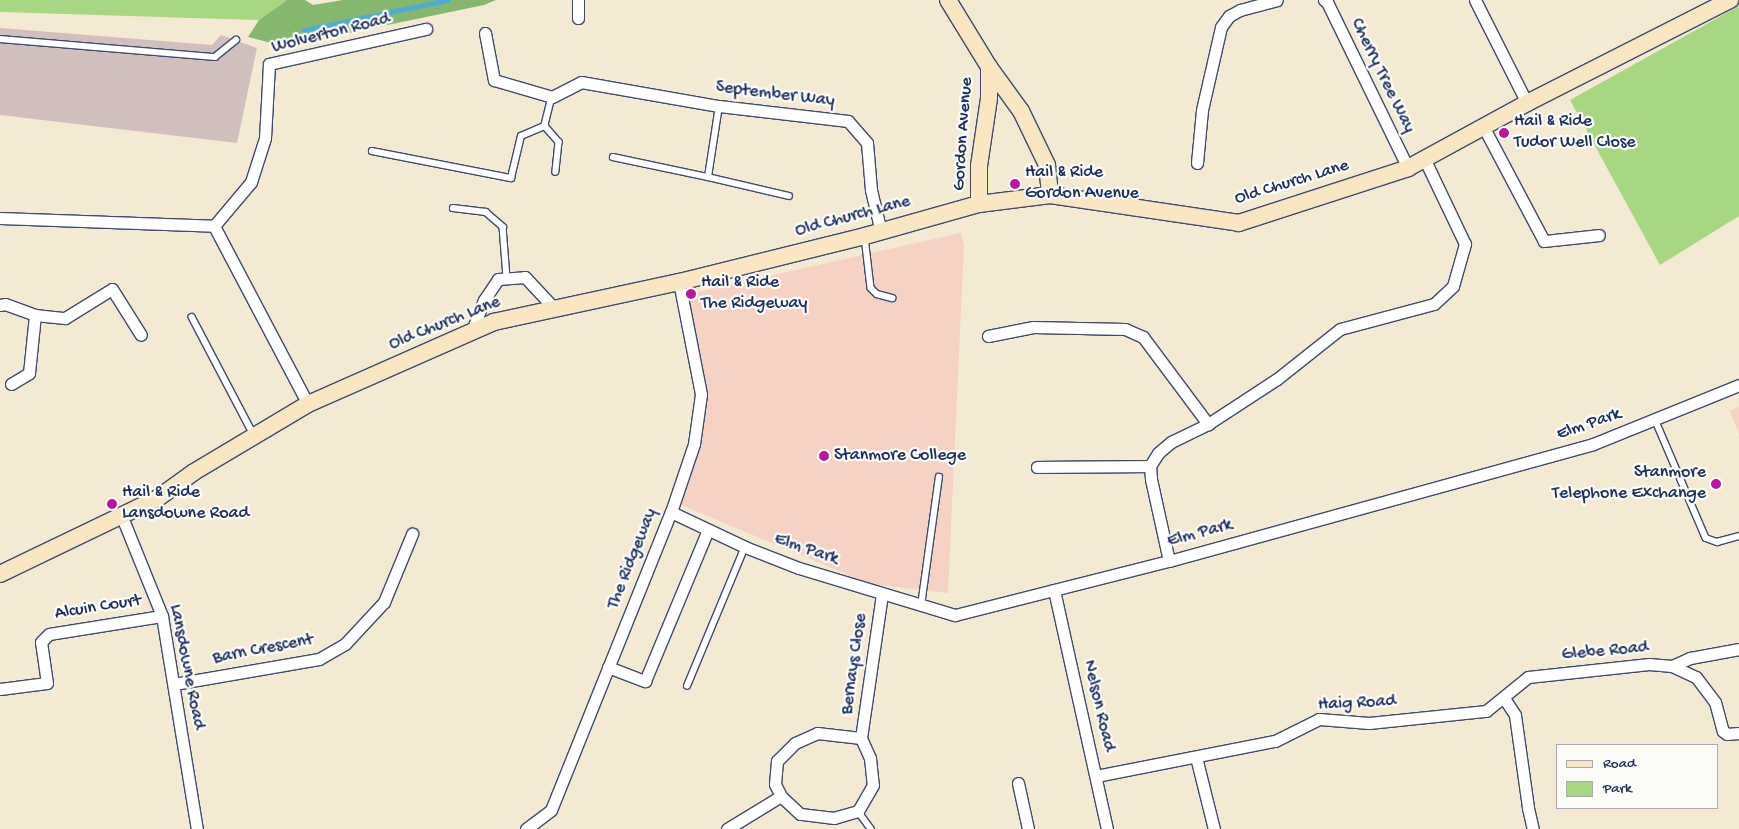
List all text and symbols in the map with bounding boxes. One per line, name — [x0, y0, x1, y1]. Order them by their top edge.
street label: Wolverton Road — [270, 9, 392, 59]
street label: Cherry Tree Way — [1345, 15, 1419, 137]
street label: Gordon Avenue — [949, 76, 979, 192]
street label: September Way — [714, 77, 836, 113]
place label: Hail & Ride Tudor Well Close — [1514, 112, 1636, 154]
marker: Hail & Ride Tudor Well Close — [1498, 127, 1510, 139]
street label: Old Church Lane — [1232, 155, 1352, 211]
place label: Hail & Ride Gordon Avenue — [1025, 163, 1139, 205]
marker: Hail & Ride Gordon Avenue — [1009, 178, 1021, 190]
street label: Old Church Lane — [793, 191, 913, 243]
place label: Hail & Ride The Ridgeway — [701, 273, 807, 316]
marker: Hail & Ride The Ridgeway — [685, 288, 697, 300]
street label: Old Church Lane — [386, 292, 504, 356]
street label: Elm Park — [1554, 404, 1624, 446]
place label: Stanmore College — [834, 445, 966, 467]
marker: Stanmore College — [818, 450, 830, 462]
place label: Stanmore Telephone Exchange — [1552, 463, 1706, 506]
marker: Stanmore Telephone Exchange — [1710, 478, 1722, 490]
place label: Hail & Ride Lansdowne Road — [122, 483, 249, 526]
marker: Hail & Ride Lansdowne Road — [106, 498, 118, 510]
street label: The Ridgeway — [603, 506, 663, 612]
street label: Elm Park — [1165, 515, 1235, 553]
street label: Elm Park — [771, 529, 841, 571]
street label: Alcuin Court — [53, 591, 143, 625]
street label: Lansdowne Road — [163, 603, 209, 731]
street label: Bernays Close — [837, 612, 873, 716]
street label: Barn Crescent — [211, 630, 315, 670]
street label: Glebe Road — [1561, 637, 1649, 667]
street label: Nelson Road — [1077, 658, 1119, 754]
street label: Haig Road — [1317, 691, 1397, 717]
legend — [1556, 744, 1719, 809]
text: Road — [1603, 755, 1636, 773]
text: Park — [1603, 780, 1632, 798]

